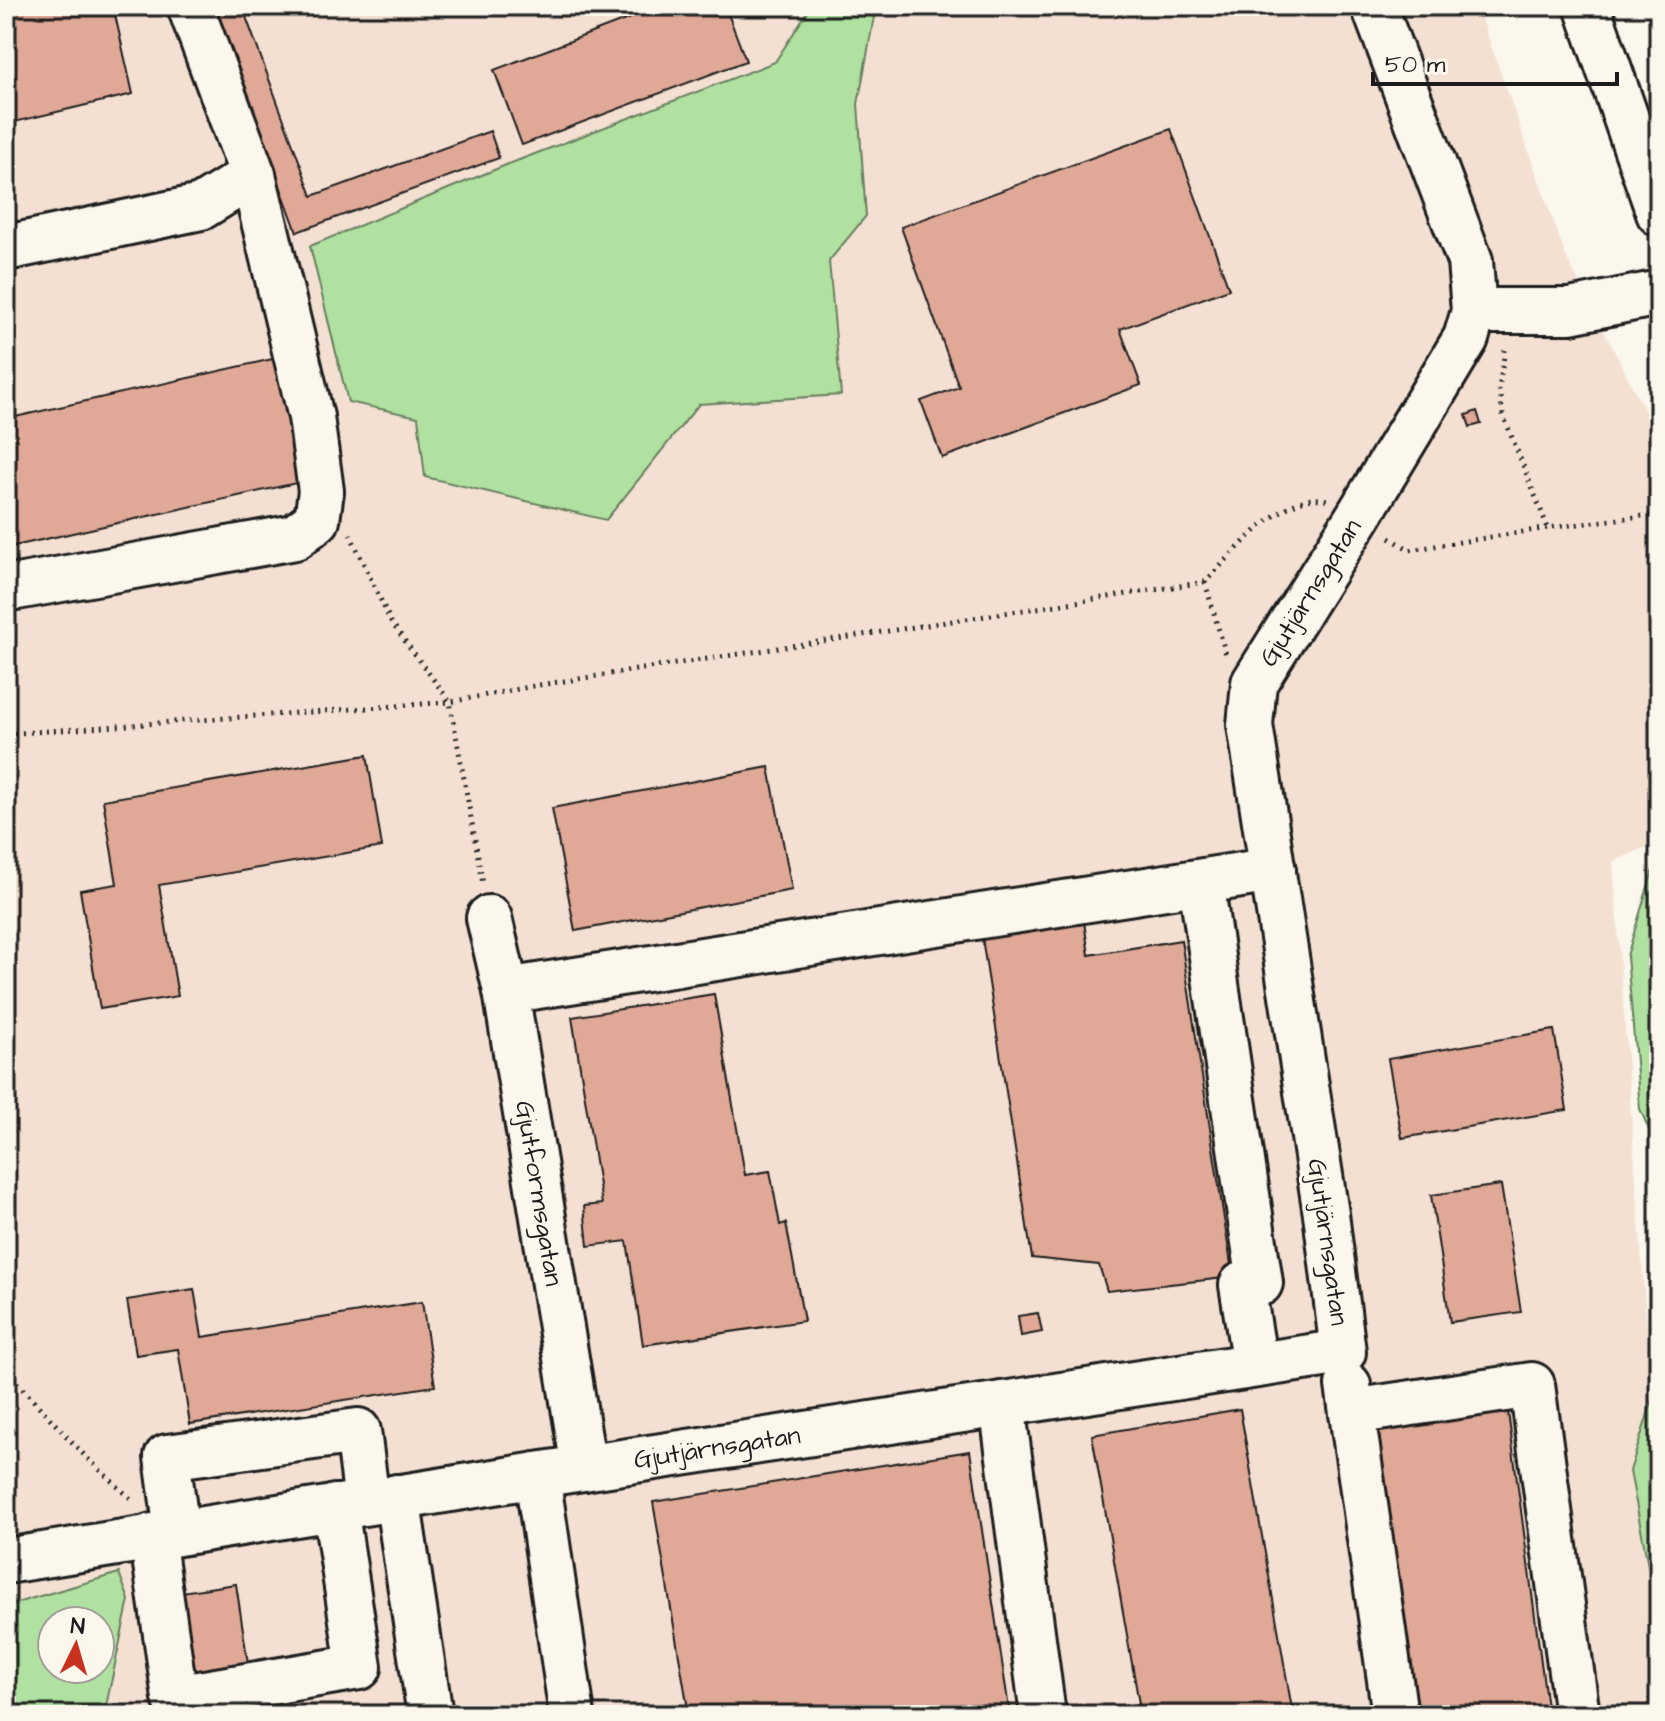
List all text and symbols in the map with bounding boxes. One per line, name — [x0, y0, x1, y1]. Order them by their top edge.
scale bar — [1373, 36, 1617, 86]
text: 50 m — [1385, 48, 1446, 82]
street label: Gjutjärnsgatan — [1251, 512, 1370, 673]
street label: Gjutformsgatan — [506, 1098, 572, 1289]
street label: Gjutjärnsgatan — [1297, 1156, 1358, 1328]
street label: Gjutjärnsgatan — [631, 1417, 803, 1478]
north arrow — [36, 1605, 116, 1685]
text: N — [69, 1611, 86, 1643]

